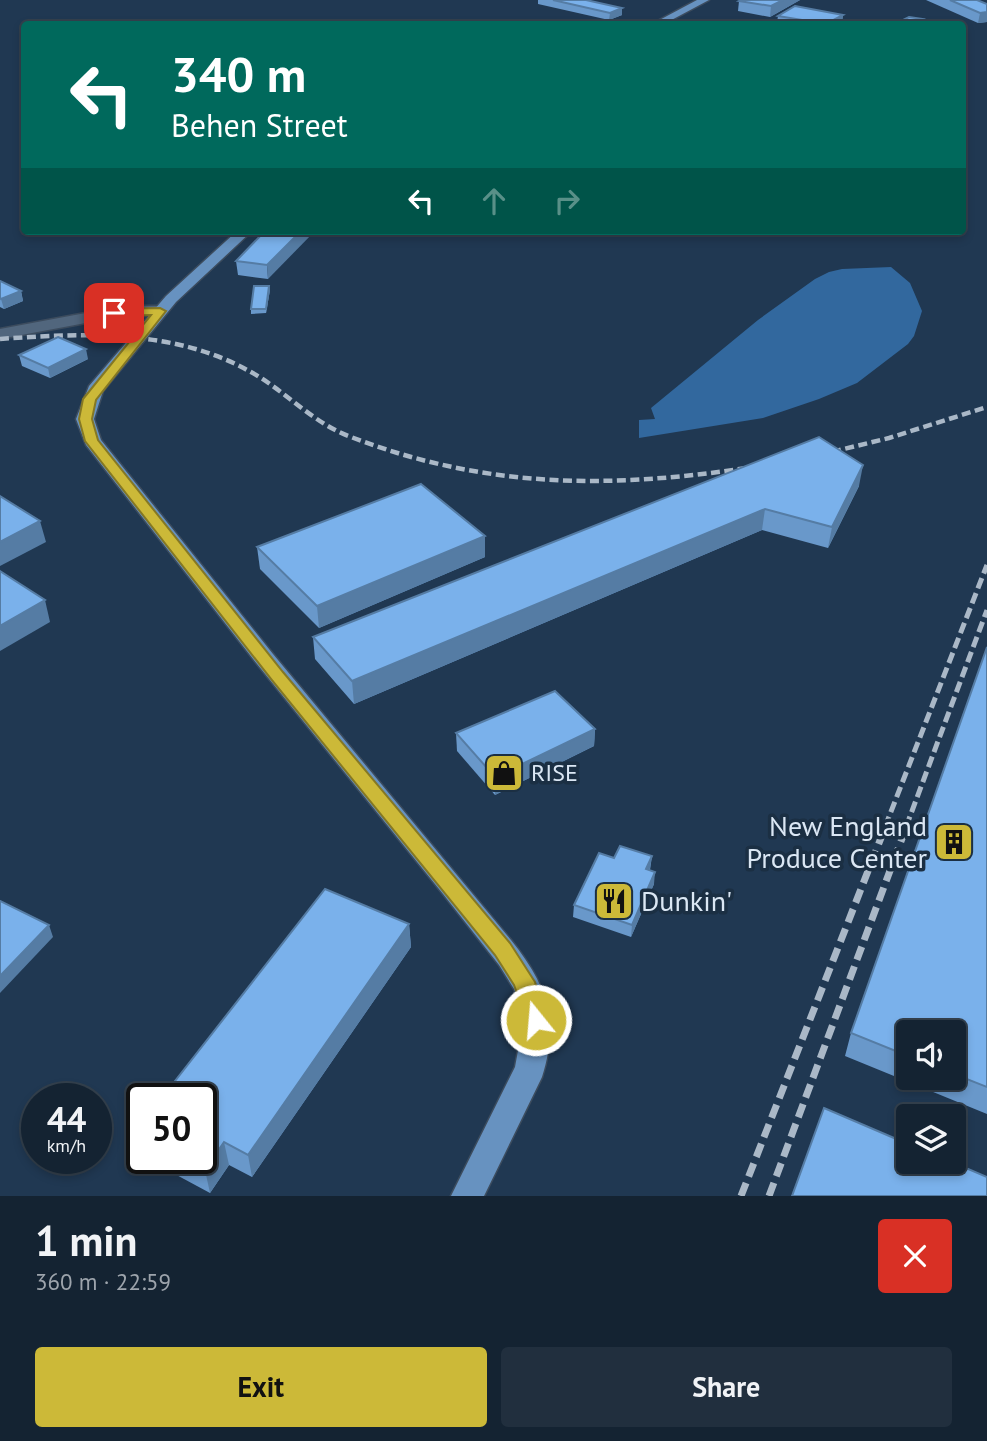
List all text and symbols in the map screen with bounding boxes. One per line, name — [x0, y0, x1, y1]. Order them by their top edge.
text: 340 m — [171, 42, 306, 106]
icon: left — [56, 49, 147, 140]
text: Behen Street — [171, 104, 347, 146]
icon: left — [402, 182, 440, 220]
icon: ahead — [475, 182, 513, 220]
icon: right — [548, 182, 586, 220]
pin — [84, 283, 144, 343]
icon: arrive — [95, 294, 133, 332]
shop icon: RISE — [483, 752, 525, 794]
place label: RISE — [531, 757, 578, 788]
place label: New England Produce Center — [746, 807, 927, 876]
building icon: New England Produce Center — [933, 821, 975, 863]
restaurant icon: Dunkin' — [593, 880, 635, 922]
place label: Dunkin' — [641, 882, 732, 919]
position arrow — [499, 983, 573, 1057]
map controls — [896, 1020, 966, 1174]
button: sound — [896, 1020, 966, 1090]
speed limit sign: 50 — [126, 1083, 217, 1174]
text: 44 — [47, 1096, 86, 1142]
button: layers — [896, 1104, 966, 1174]
text: km/h — [47, 1134, 86, 1157]
text: 1 min — [35, 1213, 137, 1268]
button: close — [878, 1219, 952, 1293]
text: 360 m · 22:59 — [35, 1267, 171, 1296]
button: Exit — [35, 1347, 487, 1427]
button: Share — [501, 1347, 952, 1427]

